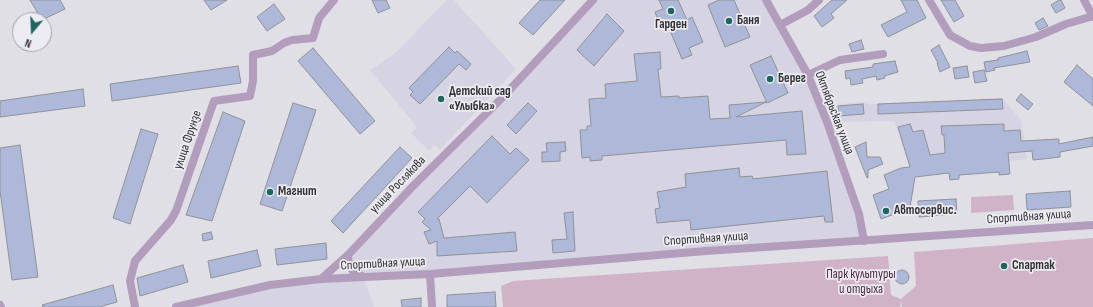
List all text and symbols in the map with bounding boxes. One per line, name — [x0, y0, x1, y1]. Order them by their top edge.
marker: Гарден — [666, 6, 676, 16]
north arrow — [12, 12, 52, 52]
place label: Баня — [737, 13, 759, 29]
marker: Баня — [724, 16, 734, 26]
place label: Гарден — [655, 17, 687, 33]
text: N — [23, 36, 33, 50]
street label: Октябрьская улица — [811, 69, 857, 157]
place label: Берег — [778, 71, 806, 87]
marker: Берег — [765, 74, 775, 84]
place label: Детский сад «Улыбка» — [449, 84, 511, 115]
marker: Детский сад «Улыбка» — [436, 94, 446, 104]
street label: улица Фрунзе — [171, 108, 205, 172]
street label: улица Рослякова — [367, 153, 429, 217]
place label: Магнит — [278, 184, 317, 200]
marker: Магнит — [265, 187, 275, 197]
place label: Автосервис. — [894, 203, 957, 219]
marker: Автосервис. — [881, 206, 891, 216]
street label: Спортивная улица — [986, 206, 1072, 228]
street label: Спортивная улица — [663, 228, 749, 250]
street label: Спортивная улица — [340, 254, 426, 274]
place label: Спартак — [1012, 258, 1055, 274]
marker: Спартак — [999, 261, 1009, 271]
park label: Парк культуры и отдыха — [826, 267, 896, 298]

